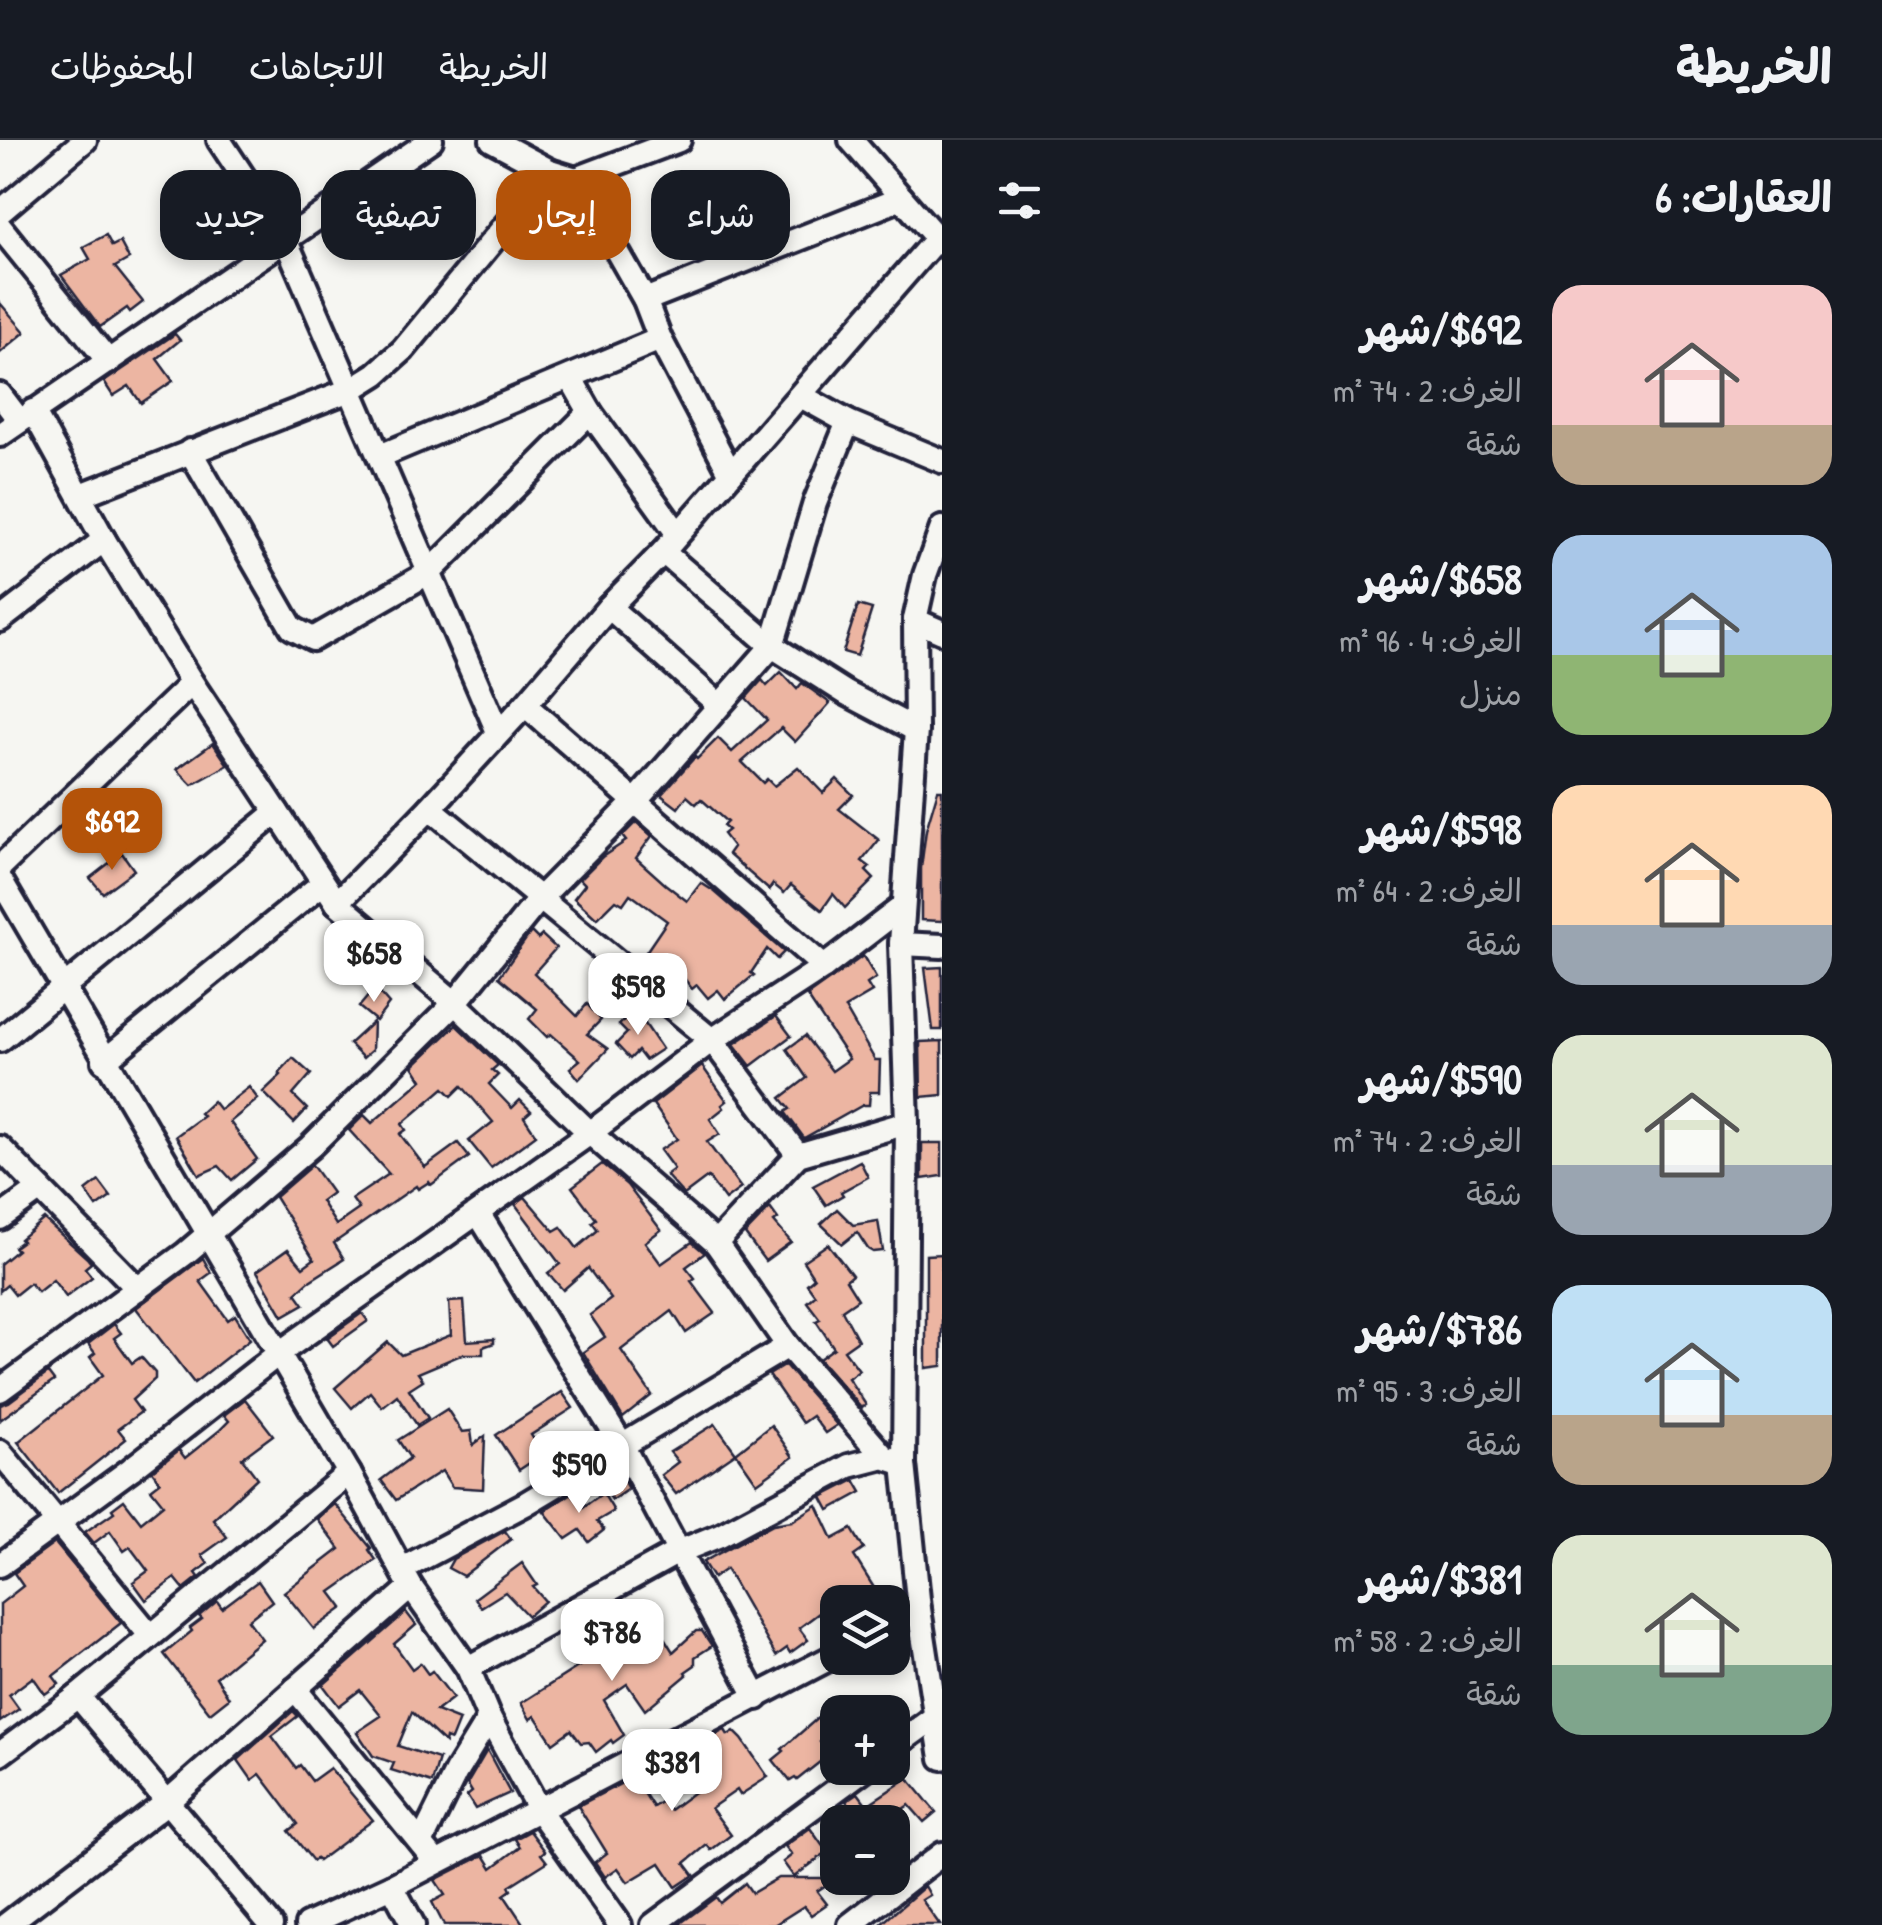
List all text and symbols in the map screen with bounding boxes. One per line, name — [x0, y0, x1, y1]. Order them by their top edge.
text: الخريطة — [1676, 33, 1832, 98]
text: المحفوظات — [50, 43, 194, 90]
text: الاتجاهات — [249, 43, 384, 90]
text: الخريطة — [439, 43, 548, 90]
text: العقارات: 6 — [1655, 168, 1832, 225]
chip: جديد — [160, 170, 301, 260]
chip: تصفية — [321, 170, 476, 260]
chip: إيجار — [496, 170, 631, 260]
chip: شراء — [651, 170, 790, 260]
icon: filters — [992, 173, 1047, 228]
text: $692/شهر — [1361, 300, 1522, 357]
icon: home — [1632, 325, 1752, 445]
text: الغرف: 2 · 74 m² — [1333, 369, 1522, 412]
text: شقة — [1466, 422, 1522, 465]
text: $658/شهر — [1360, 550, 1522, 607]
icon: home — [1632, 575, 1752, 695]
text: الغرف: 4 · 96 m² — [1339, 619, 1522, 662]
text: منزل — [1459, 672, 1522, 715]
pin: $692 — [53, 788, 171, 873]
text: $692 — [84, 799, 140, 842]
text: $598/شهر — [1362, 800, 1522, 857]
icon: home — [1632, 825, 1752, 945]
text: الغرف: 2 · 64 m² — [1336, 869, 1522, 912]
pin: $658 — [315, 920, 433, 1005]
text: شقة — [1466, 922, 1522, 965]
text: $658 — [346, 931, 402, 974]
pin: $598 — [579, 953, 697, 1038]
text: $598 — [610, 964, 666, 1007]
text: $590/شهر — [1361, 1050, 1522, 1107]
icon: home — [1632, 1075, 1752, 1195]
text: الغرف: 2 · 74 m² — [1333, 1119, 1522, 1162]
text: شقة — [1466, 1172, 1522, 1215]
text: $786/شهر — [1357, 1300, 1522, 1357]
icon: home — [1632, 1325, 1752, 1445]
text: الغرف: 3 · 95 m² — [1336, 1369, 1522, 1412]
text: شقة — [1466, 1422, 1522, 1465]
pin: $590 — [520, 1431, 638, 1516]
text: $590 — [551, 1442, 607, 1485]
text: $381/شهر — [1361, 1550, 1522, 1607]
icon: home — [1632, 1575, 1752, 1695]
map controls — [820, 1585, 910, 1895]
button: layers — [820, 1585, 910, 1675]
pin: $786 — [553, 1599, 671, 1684]
text: $786 — [583, 1610, 641, 1653]
text: الغرف: 2 · 58 m² — [1333, 1619, 1522, 1662]
text: شقة — [1466, 1672, 1522, 1715]
button: + — [820, 1695, 910, 1785]
pin: $381 — [613, 1729, 731, 1814]
text: $381 — [644, 1740, 700, 1783]
button: − — [820, 1805, 910, 1895]

